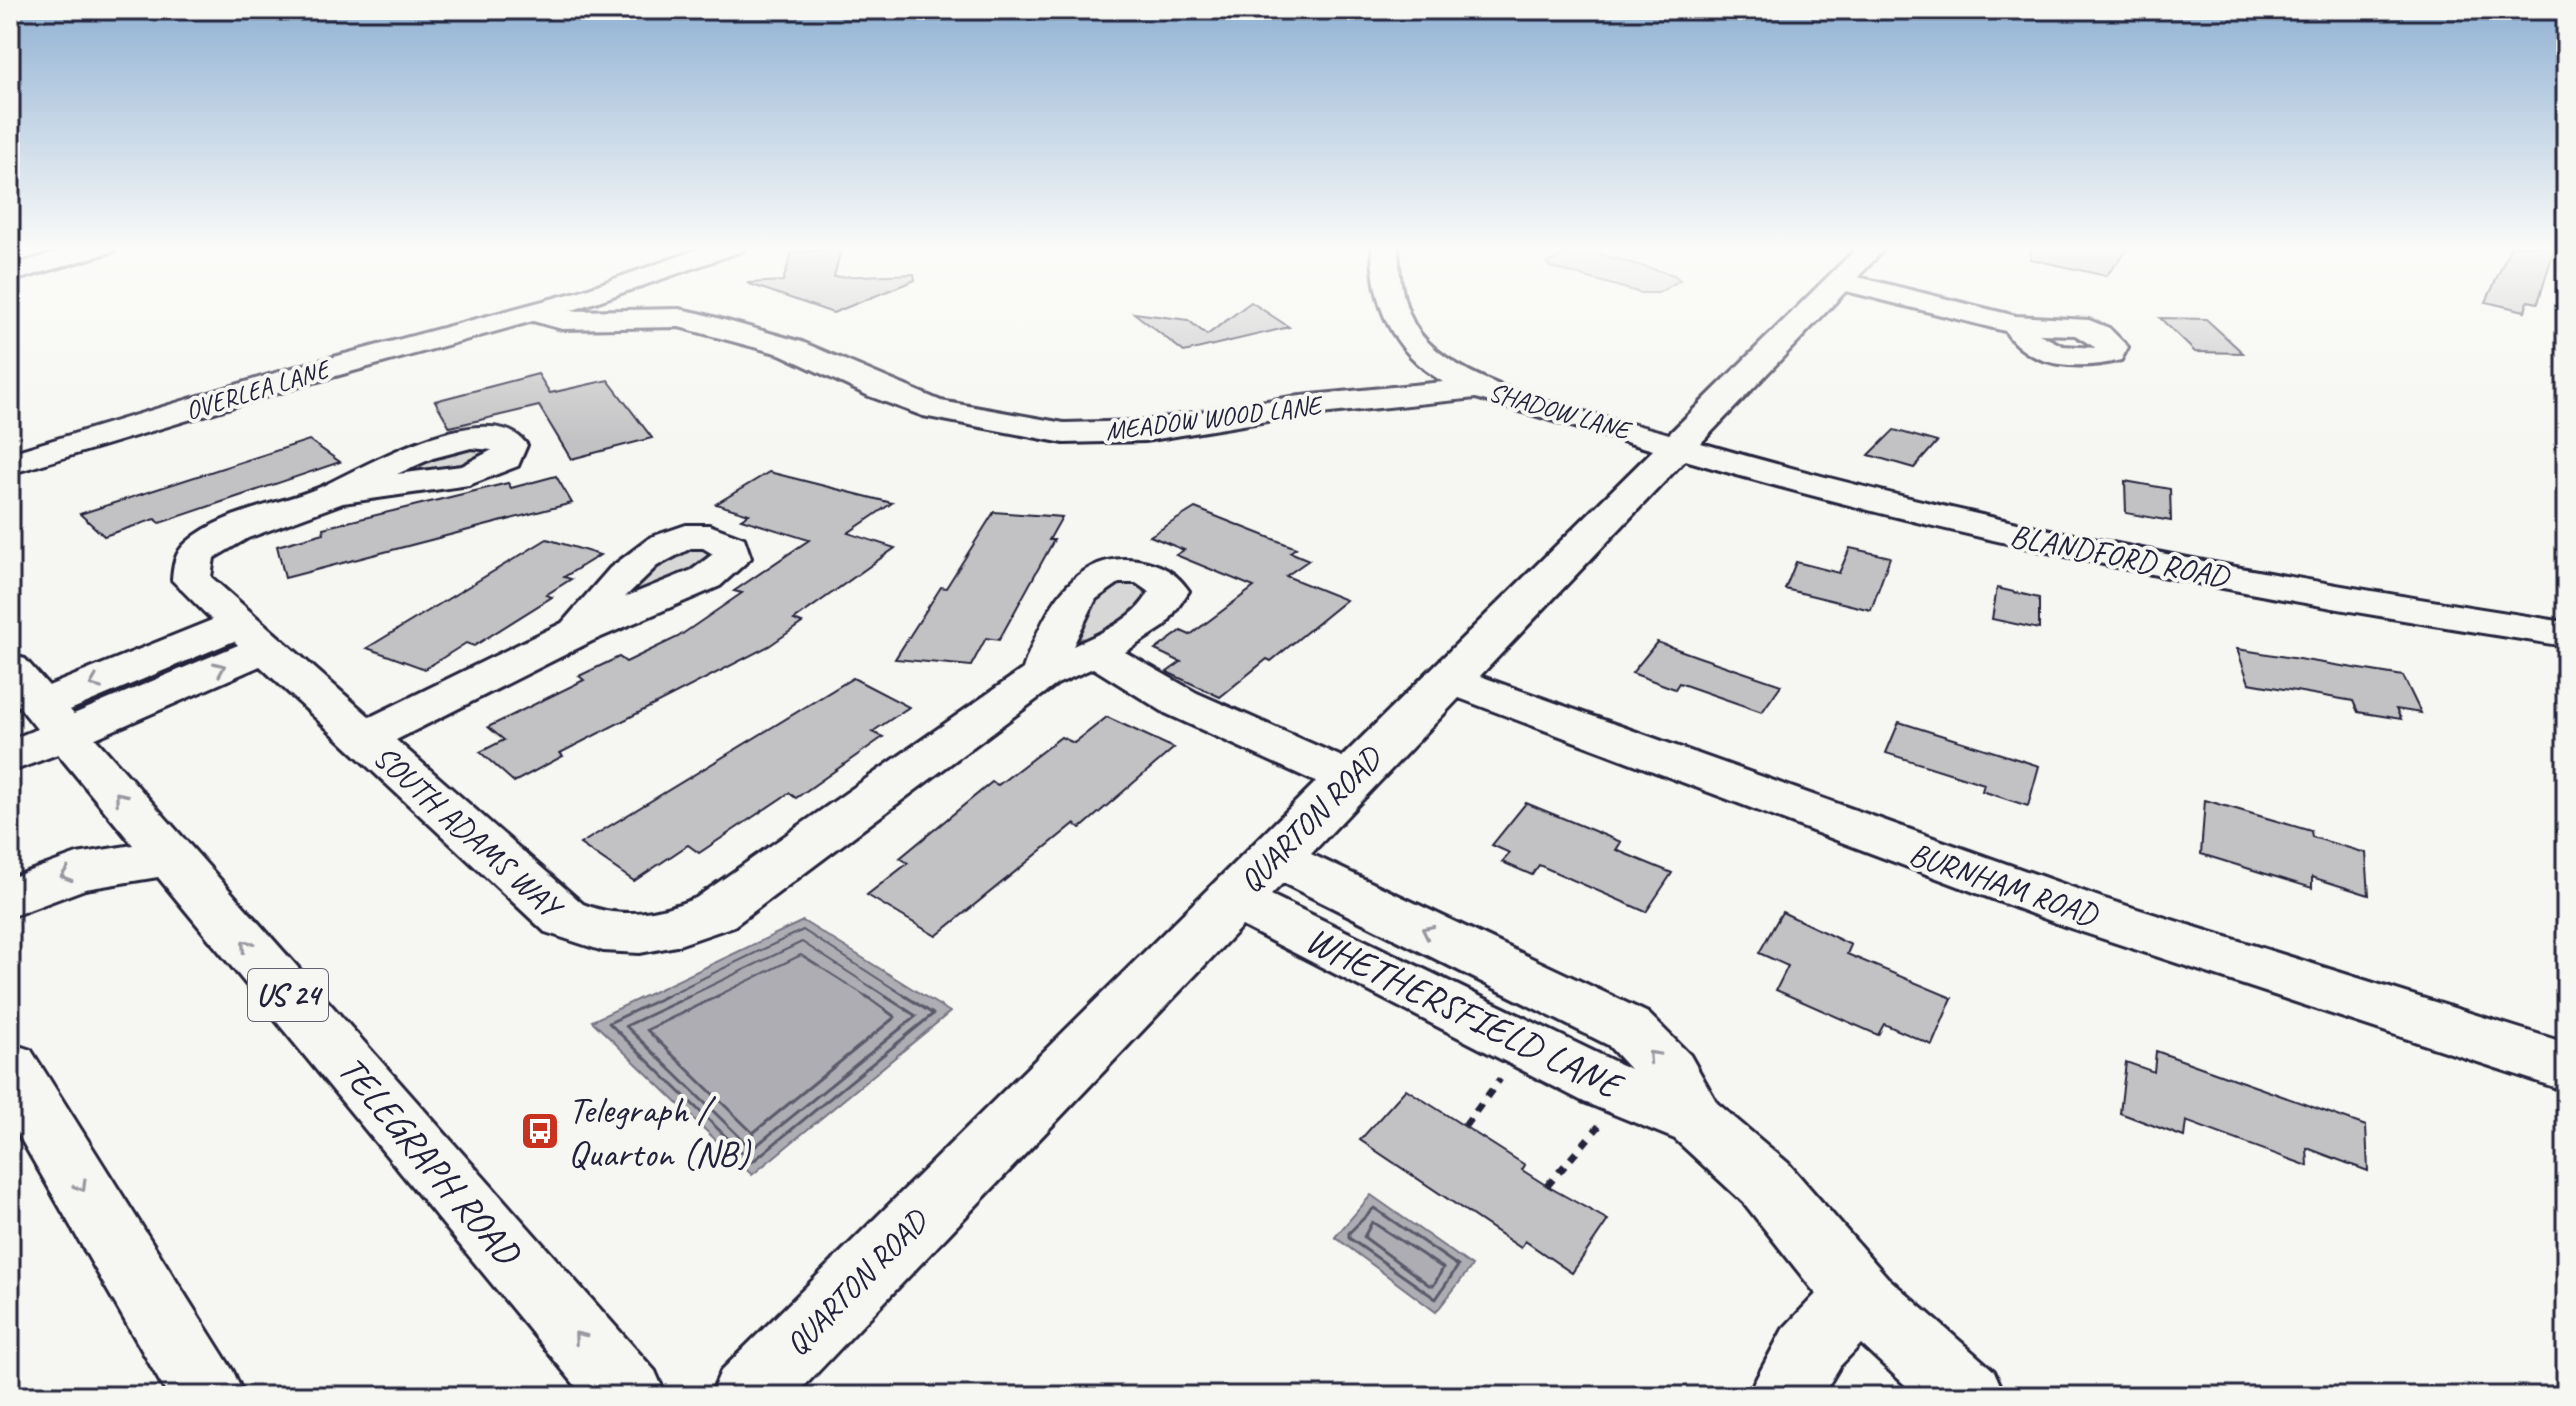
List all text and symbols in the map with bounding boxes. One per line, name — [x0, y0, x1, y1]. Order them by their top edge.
street label: OVERLEA LANE — [182, 352, 336, 427]
street label: SHADOW LANE — [1485, 375, 1636, 448]
street label: MEADOW WOOD LANE — [1104, 388, 1326, 448]
street label: BLANDFORD ROAD — [2007, 515, 2234, 598]
one-way arrow — [212, 661, 226, 677]
one-way arrow — [89, 674, 103, 690]
street label: SOUTH ADAMS WAY — [365, 736, 573, 929]
street label: QUARTON ROAD — [1231, 737, 1391, 901]
one-way arrow — [115, 792, 130, 807]
street label: BURNHAM ROAD — [1904, 833, 2104, 936]
one-way arrow — [60, 866, 74, 882]
street label: WHETHERSFIELD LANE — [1298, 916, 1632, 1111]
one-way arrow — [1421, 925, 1436, 941]
one-way arrow — [241, 940, 256, 955]
road number: US 24 — [248, 969, 328, 1021]
street label: TELEGRAPH ROAD — [328, 1046, 532, 1276]
one-way arrow — [1648, 1051, 1663, 1065]
place label: Telegraph / Quarton (NB) — [568, 1086, 752, 1177]
bus stop icon: Telegraph / Quarton (NB) — [519, 1110, 561, 1152]
one-way arrow — [71, 1177, 86, 1192]
street label: QUARTON ROAD — [777, 1200, 937, 1364]
one-way arrow — [574, 1331, 589, 1346]

